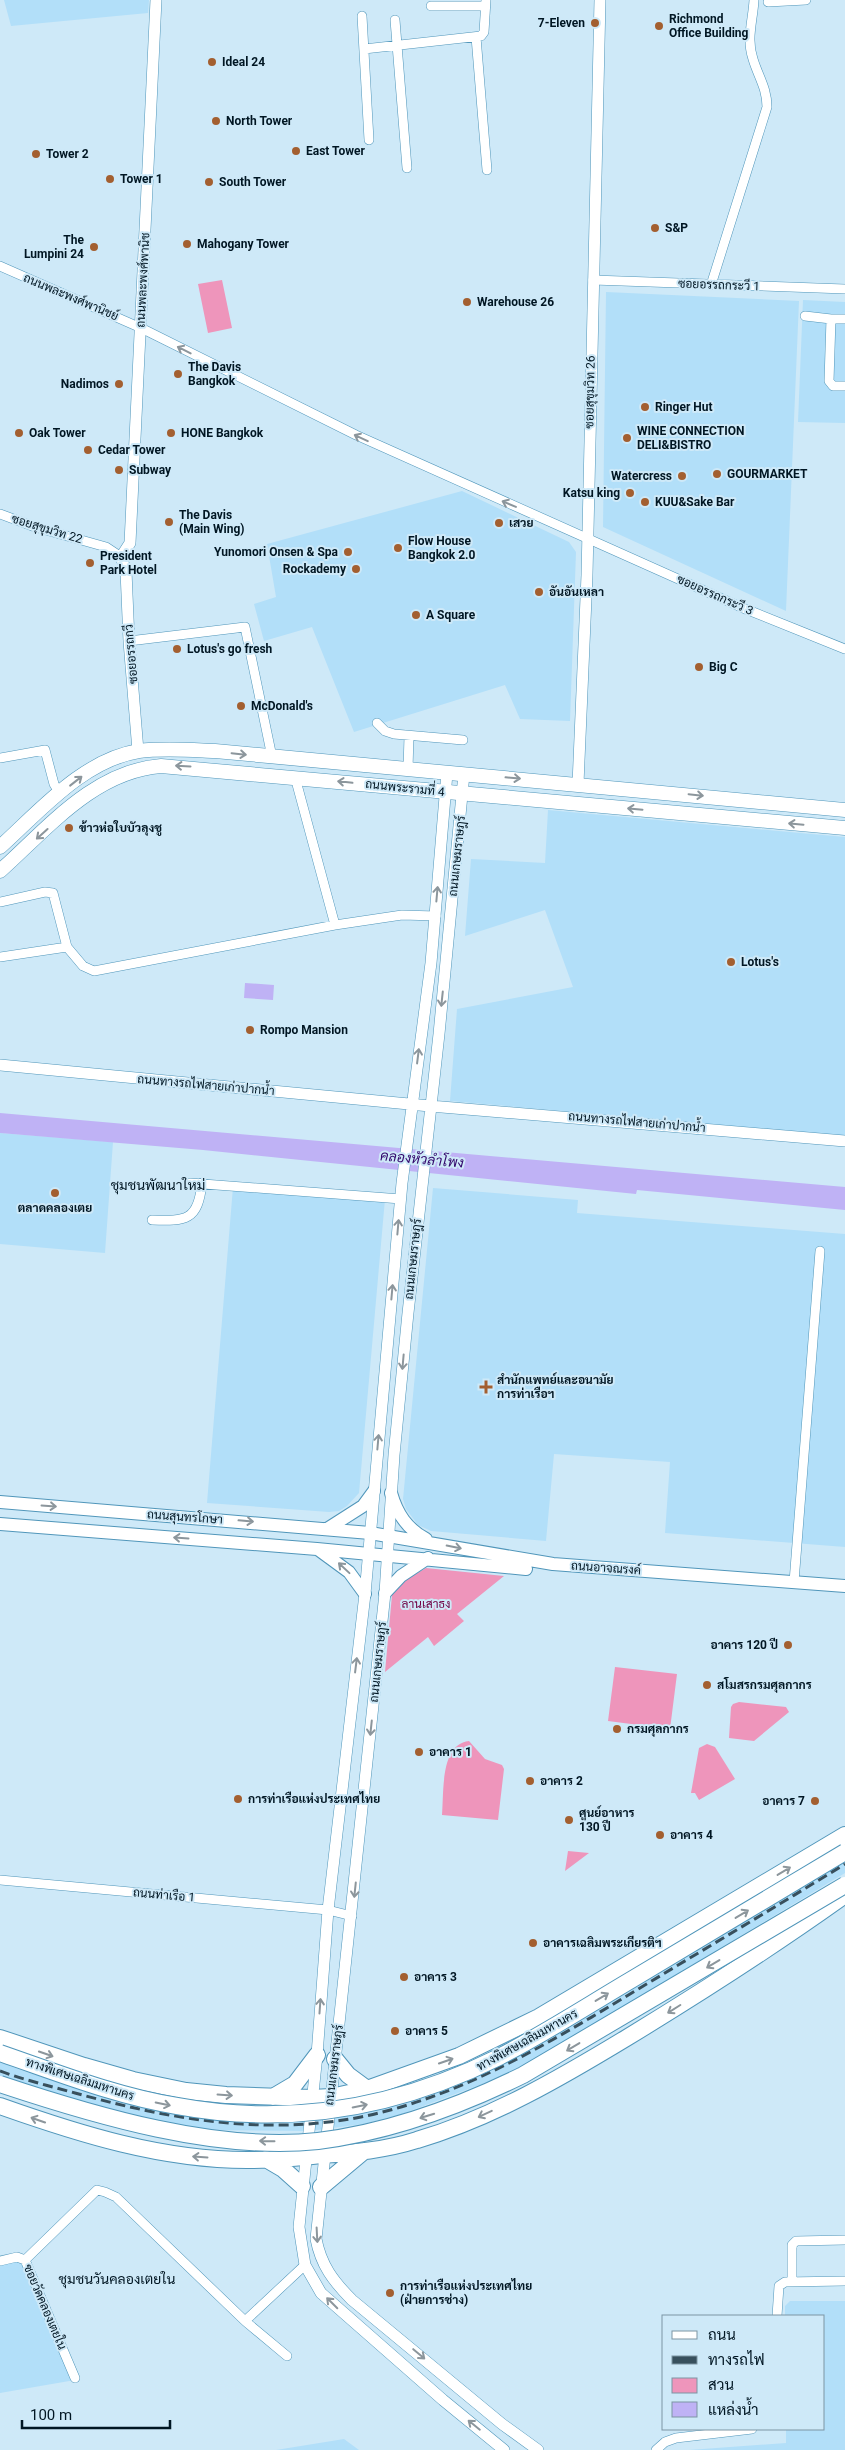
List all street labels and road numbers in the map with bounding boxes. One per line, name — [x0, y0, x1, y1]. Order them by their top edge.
street label: ถนนพละพงศ์พานิช — [133, 232, 152, 328]
street label: ถนนพละพงศ์พานิชย์ — [21, 270, 121, 323]
street label: ซอยอรรถกระวี 1 — [678, 276, 760, 293]
street label: ซอยสุขุมวิท 26 — [582, 355, 600, 429]
street label: ซอยสุขุมวิท 22 — [9, 512, 84, 548]
street label: ซอยอรรถกระวี 3 — [675, 571, 756, 618]
street label: ซอยอรรถกวี — [120, 624, 141, 685]
street label: ถนนพระรามที่ 4 — [365, 773, 446, 799]
street label: ถนนเกษมราษฎร์ — [445, 815, 469, 897]
street label: ถนนทางรถไฟสายเก่าปากน้ำ — [137, 1068, 276, 1098]
street label: ถนนทางรถไฟสายเก่าปากน้ำ — [568, 1105, 707, 1135]
street label: ถนนเกษมราษฎร์ — [401, 1218, 425, 1300]
street label: ถนนสุนทรโกษา — [146, 1506, 223, 1529]
street label: ถนนอาจณรงค์ — [570, 1558, 642, 1577]
street label: ถนนเกษมราษฎร์ — [366, 1621, 390, 1703]
street label: ถนนท่าเรือ 1 — [132, 1885, 196, 1905]
street label: ทางพิเศษเฉลิมมหานคร — [474, 2006, 580, 2074]
street label: ถนนเกษมราษฎร์ — [321, 2023, 347, 2106]
street label: ทางพิเศษเฉลิมมหานคร — [24, 2055, 136, 2103]
street label: ซอยวัดคลองเตยใน — [21, 2262, 70, 2352]

